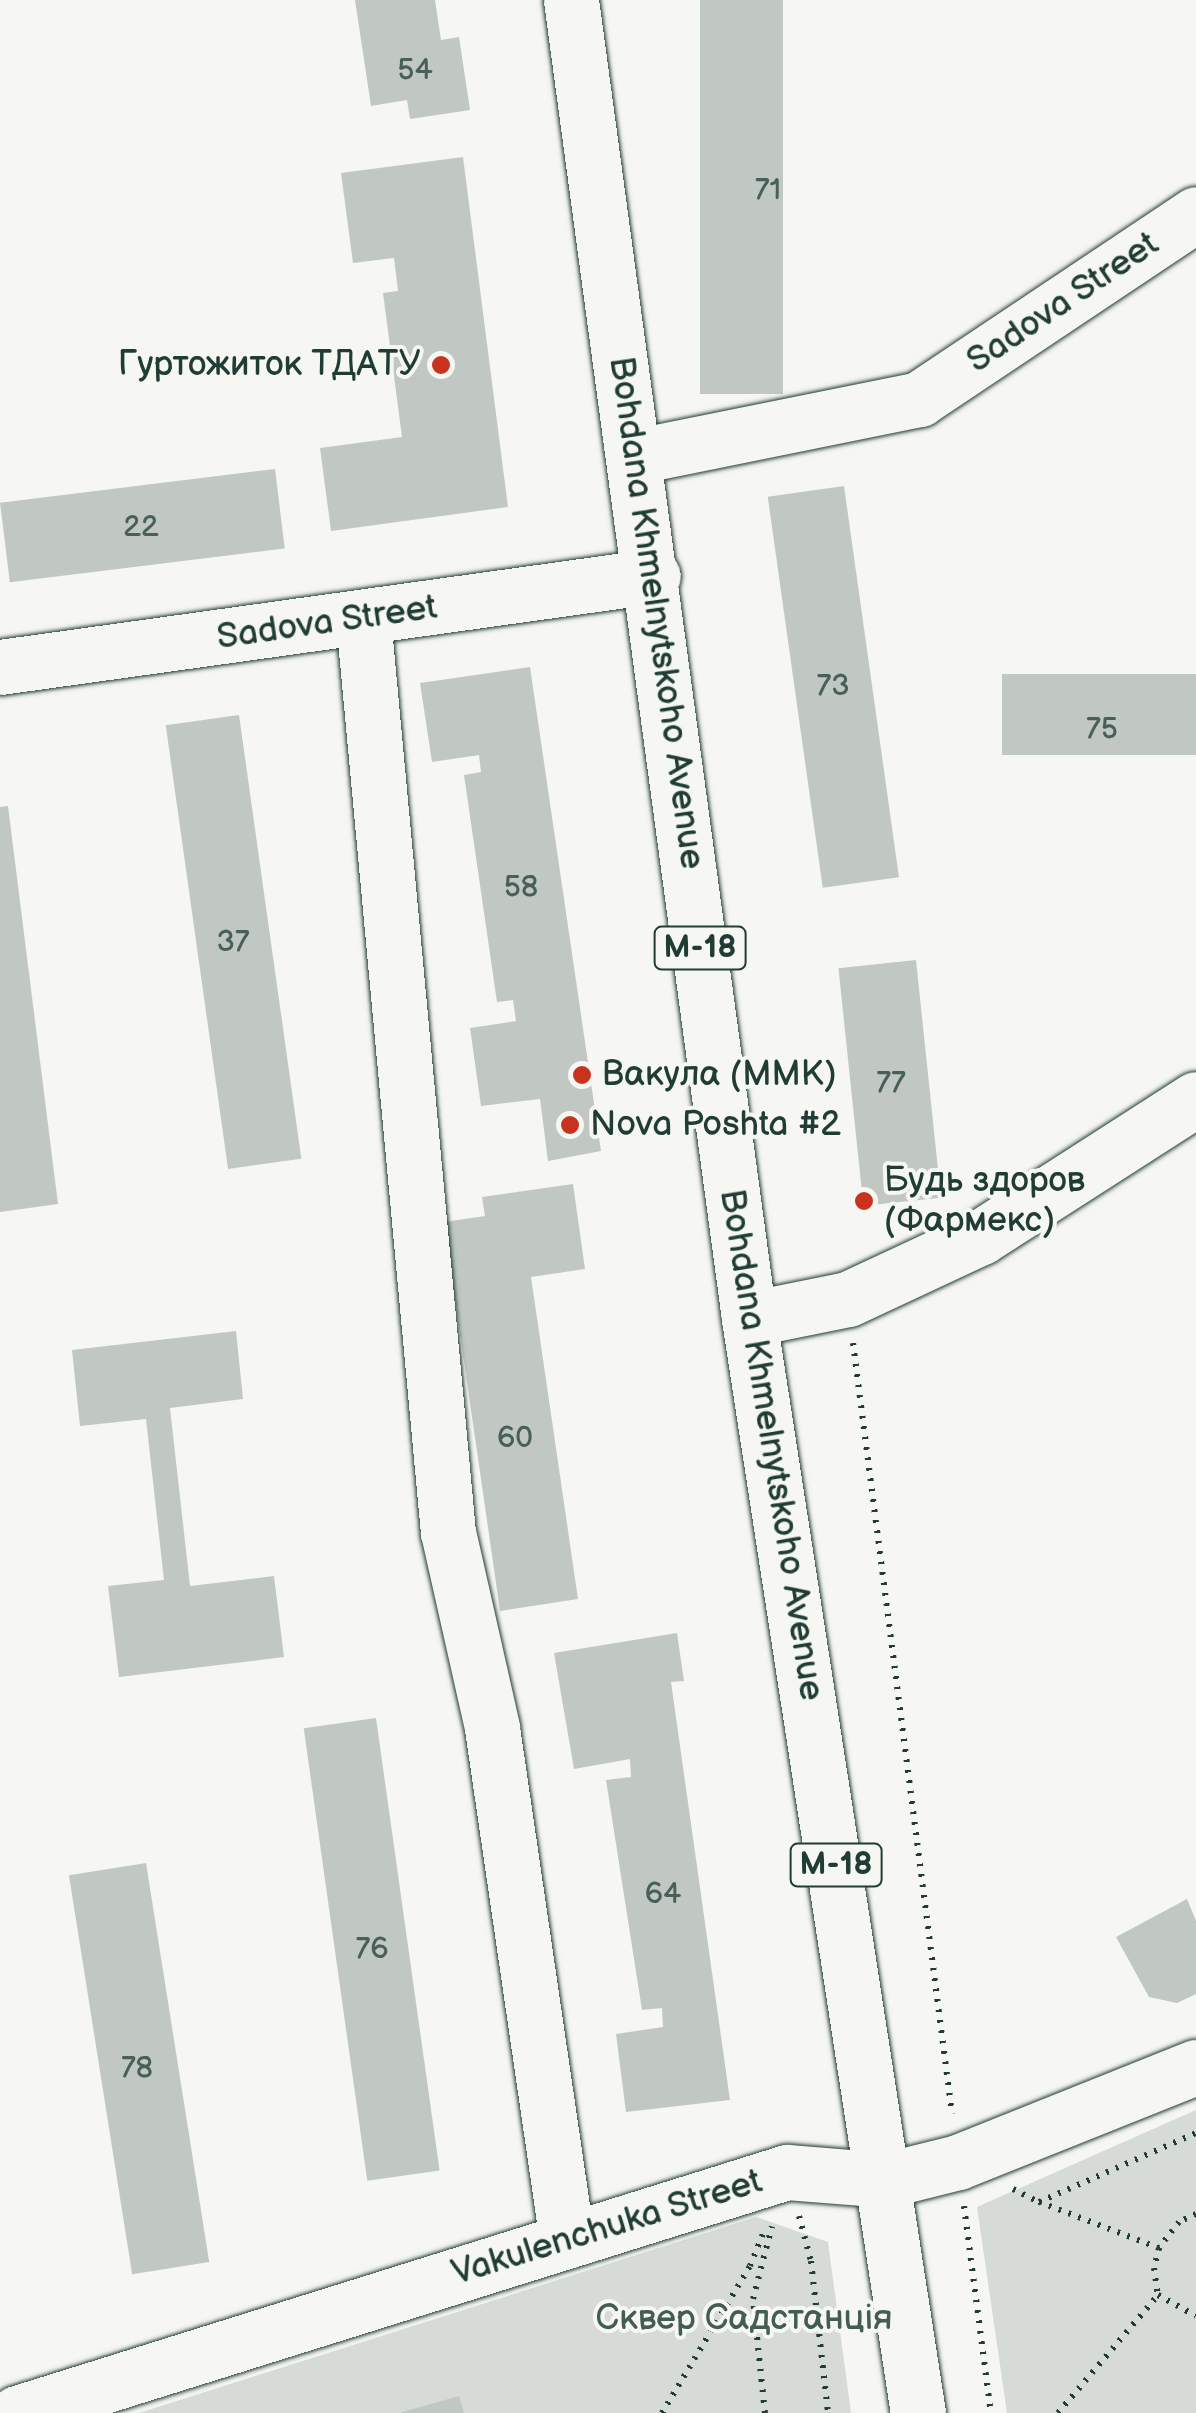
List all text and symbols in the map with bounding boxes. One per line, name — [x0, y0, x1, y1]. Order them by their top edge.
house number: 54 — [397, 52, 433, 88]
house number: 71 — [755, 172, 781, 208]
street label: Sadova Street — [959, 223, 1167, 383]
place label: Гуртожиток ТДАТУ — [118, 344, 421, 386]
marker: Гуртожиток ТДАТУ — [430, 354, 452, 376]
street label: Bohdana Khmelnytskoho Avenue — [599, 354, 713, 872]
house number: 22 — [123, 509, 159, 545]
street label: Sadova Street — [214, 587, 440, 659]
house number: 73 — [816, 668, 850, 704]
house number: 75 — [1086, 711, 1118, 747]
house number: 58 — [504, 869, 538, 905]
road number: М-18 — [652, 921, 748, 975]
house number: 37 — [216, 924, 250, 960]
place label: Вакула (ММК) — [602, 1054, 836, 1096]
marker: Вакула (ММК) — [571, 1064, 593, 1086]
house number: 77 — [876, 1065, 906, 1101]
place label: Nova Poshta #2 — [590, 1104, 841, 1146]
marker: Nova Poshta #2 — [559, 1114, 581, 1136]
place label: Будь здоров (Фармекс) — [884, 1160, 1085, 1242]
street label: Bohdana Khmelnytskoho Avenue — [710, 1186, 832, 1704]
marker: Будь здоров (Фармекс) — [853, 1190, 875, 1212]
house number: 60 — [497, 1420, 533, 1456]
road number: М-18 — [788, 1838, 884, 1892]
house number: 64 — [645, 1876, 681, 1912]
house number: 76 — [355, 1931, 389, 1967]
house number: 78 — [121, 2050, 153, 2086]
street label: Vakulenchuka Street — [447, 2161, 767, 2295]
park label: Сквер Садстанція — [596, 2298, 892, 2340]

